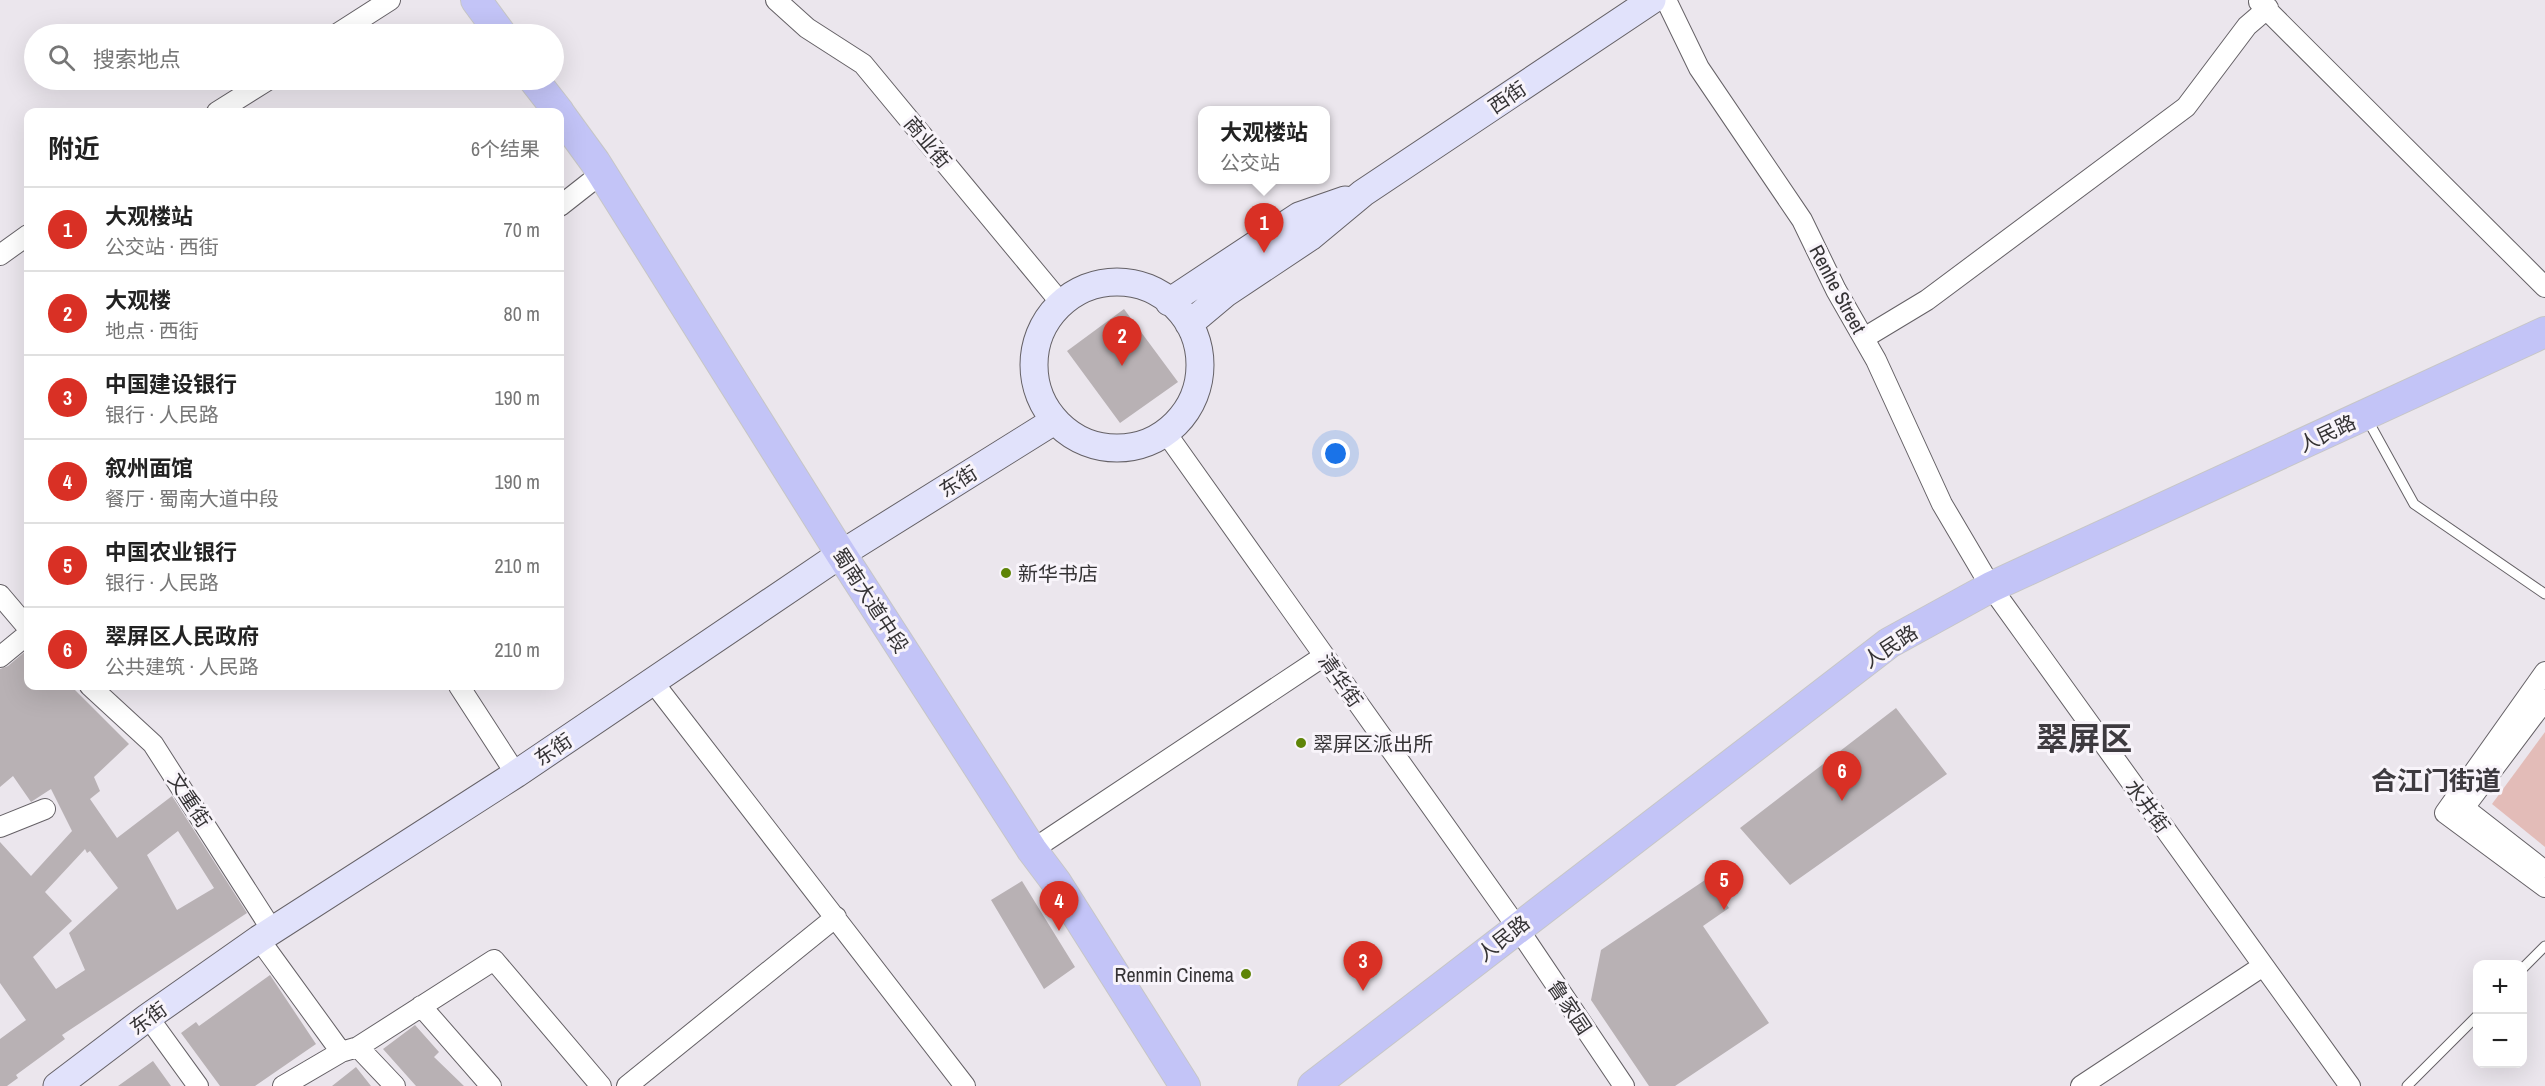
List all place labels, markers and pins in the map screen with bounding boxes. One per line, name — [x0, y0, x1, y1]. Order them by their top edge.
pin: 1 — [1244, 204, 1284, 253]
pin: 2 — [1102, 316, 1142, 366]
place label: 新华书店 — [1018, 560, 1098, 587]
marker: 新华书店 — [999, 566, 1013, 580]
place label: 翠屏区派出所 — [1313, 730, 1433, 757]
marker: 翠屏区派出所 — [1294, 736, 1308, 750]
pin: 6 — [1822, 752, 1862, 801]
pin: 5 — [1704, 860, 1744, 910]
pin: 4 — [1040, 882, 1078, 931]
pin: 3 — [1344, 942, 1382, 991]
place label: Renmin Cinema — [1115, 961, 1234, 988]
marker: Renmin Cinema — [1239, 967, 1253, 981]

